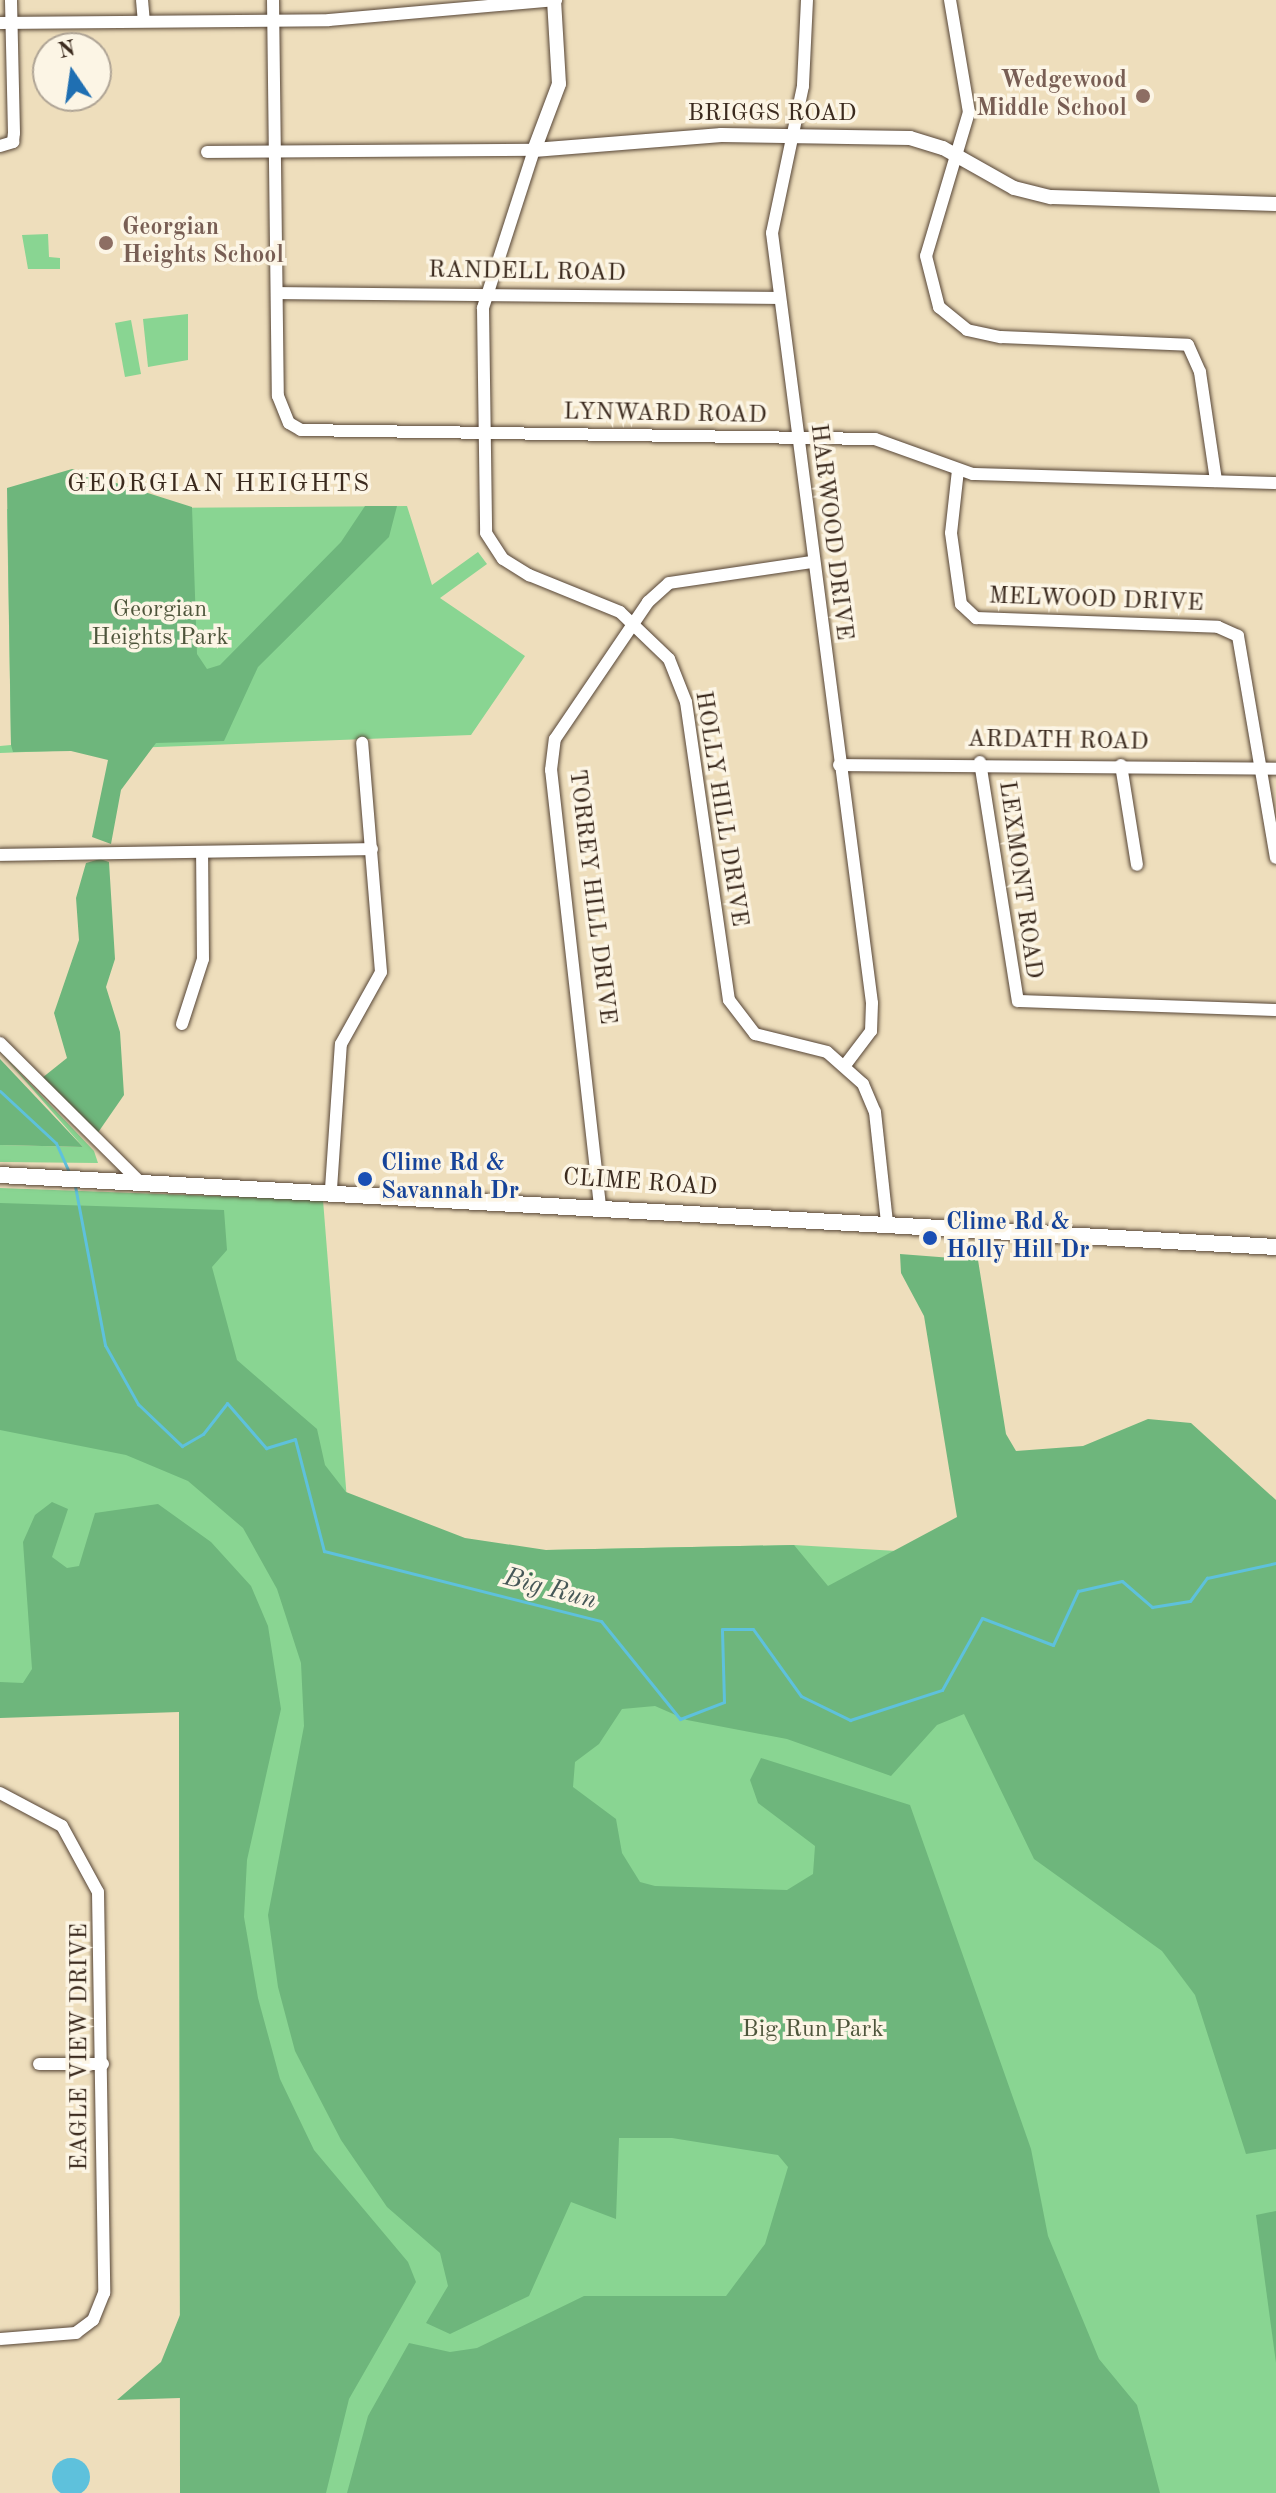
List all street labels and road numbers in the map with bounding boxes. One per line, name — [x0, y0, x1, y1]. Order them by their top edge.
street label: BRIGGS ROAD — [688, 101, 856, 129]
street label: RANDELL ROAD — [428, 257, 626, 289]
street label: LYNWARD ROAD — [563, 399, 767, 431]
street label: HARWOOD DRIVE — [802, 422, 858, 642]
street label: MELWOOD DRIVE — [988, 583, 1204, 619]
street label: HOLLY HILL DRIVE — [687, 689, 753, 929]
street label: ARDATH ROAD — [967, 726, 1149, 758]
street label: TORREY HILL DRIVE — [561, 768, 621, 1026]
street label: LEXMONT ROAD — [991, 779, 1047, 981]
street label: CLIME ROAD — [562, 1164, 718, 1204]
street label: EAGLE VIEW DRIVE — [67, 1923, 95, 2171]

